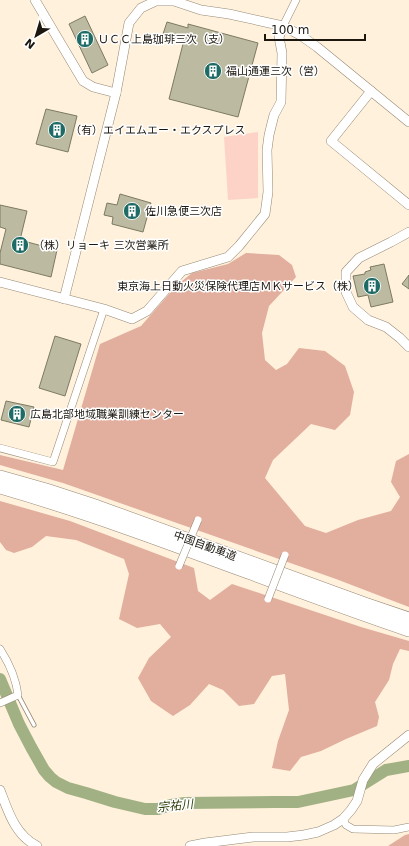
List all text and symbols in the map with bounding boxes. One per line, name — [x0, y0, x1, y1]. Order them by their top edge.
north arrow — [16, 16, 56, 56]
scale bar — [265, 16, 365, 42]
text: 100 m — [271, 23, 309, 37]
building icon: ＵＣＣ上島珈琲三次（支） — [75, 29, 95, 49]
place label: ＵＣＣ上島珈琲三次（支） — [98, 33, 230, 46]
text: N — [23, 36, 38, 51]
building icon: 福山通運三次（営） — [203, 61, 223, 81]
place label: 福山通運三次（営） — [226, 65, 325, 78]
building icon: （有）エイエムエー・エクスプレス — [47, 120, 67, 140]
place label: （有）エイエムエー・エクスプレス — [70, 124, 246, 137]
building icon: 佐川急便三次店 — [122, 201, 142, 221]
place label: 佐川急便三次店 — [145, 205, 222, 218]
building icon: （株）リョーキ 三次営業所 — [10, 235, 30, 255]
place label: （株）リョーキ 三次営業所 — [33, 239, 169, 252]
building icon: 東京海上日動火災保険代理店ＭＫサービス（株） — [362, 276, 382, 296]
place label: 東京海上日動火災保険代理店ＭＫサービス（株） — [117, 280, 359, 293]
building icon: 広島北部地域職業訓練センター — [7, 404, 27, 424]
place label: 広島北部地域職業訓練センター — [30, 408, 184, 421]
street label: 中国自動車道 — [172, 529, 238, 563]
water label: 宗祐川 — [156, 797, 196, 815]

